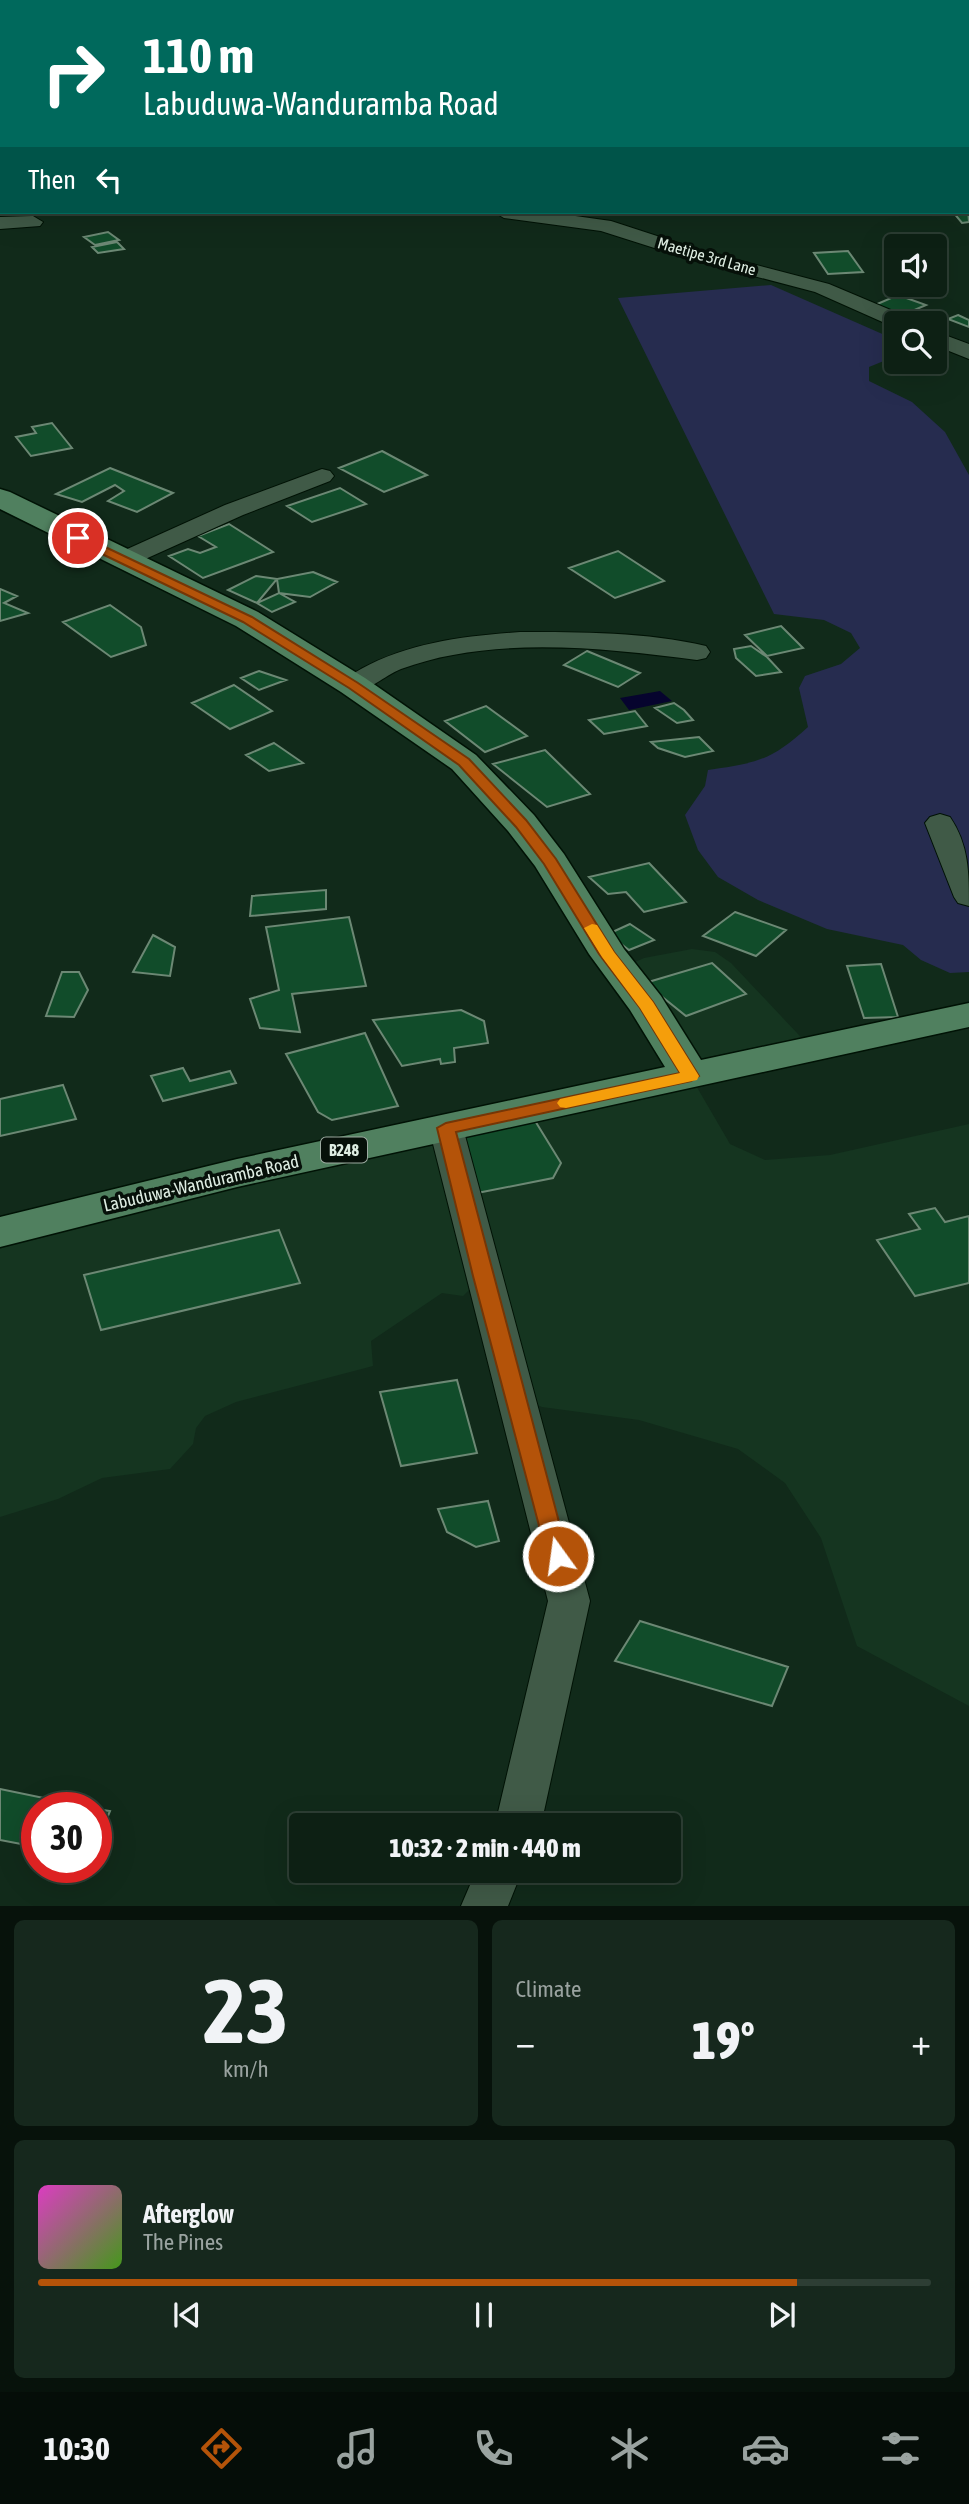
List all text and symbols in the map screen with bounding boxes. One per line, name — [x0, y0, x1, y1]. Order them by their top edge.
text: 110 m — [143, 27, 254, 83]
icon: right — [28, 28, 119, 119]
text: Labuduwa-Wanduramba Road — [143, 85, 499, 122]
icon: left — [90, 161, 128, 199]
text: Then — [28, 165, 76, 195]
street label: Maetipe 3rd Lane — [655, 233, 758, 280]
map controls — [884, 234, 947, 374]
button: sound — [884, 234, 947, 297]
button: search — [884, 311, 947, 374]
pin — [48, 508, 108, 568]
icon: arrive — [59, 519, 97, 557]
road number: B248 — [321, 1138, 367, 1162]
street label: Labuduwa-Wanduramba Road — [101, 1150, 301, 1216]
position arrow — [521, 1519, 595, 1593]
speed limit sign: 30 — [21, 1792, 112, 1883]
text: 10:32 · 2 min · 440 m — [389, 1833, 581, 1863]
text: 23 — [203, 1958, 289, 2062]
text: Climate — [516, 1976, 581, 2002]
text: 19° — [692, 2010, 755, 2070]
text: − — [516, 2020, 535, 2063]
text: + — [911, 2020, 931, 2063]
text: km/h — [223, 2056, 269, 2082]
text: Afterglow — [143, 2199, 234, 2229]
text: The Pines — [143, 2229, 223, 2255]
icon: previous — [168, 2296, 206, 2334]
icon: pause — [465, 2296, 503, 2334]
icon: next — [763, 2296, 801, 2334]
icon: directions — [197, 2424, 246, 2473]
icon: music — [333, 2424, 382, 2473]
icon: phone — [469, 2424, 518, 2473]
icon: climate — [605, 2424, 654, 2473]
icon: car — [741, 2424, 790, 2473]
icon: filters — [876, 2424, 925, 2473]
text: 10:30 — [43, 2430, 110, 2467]

